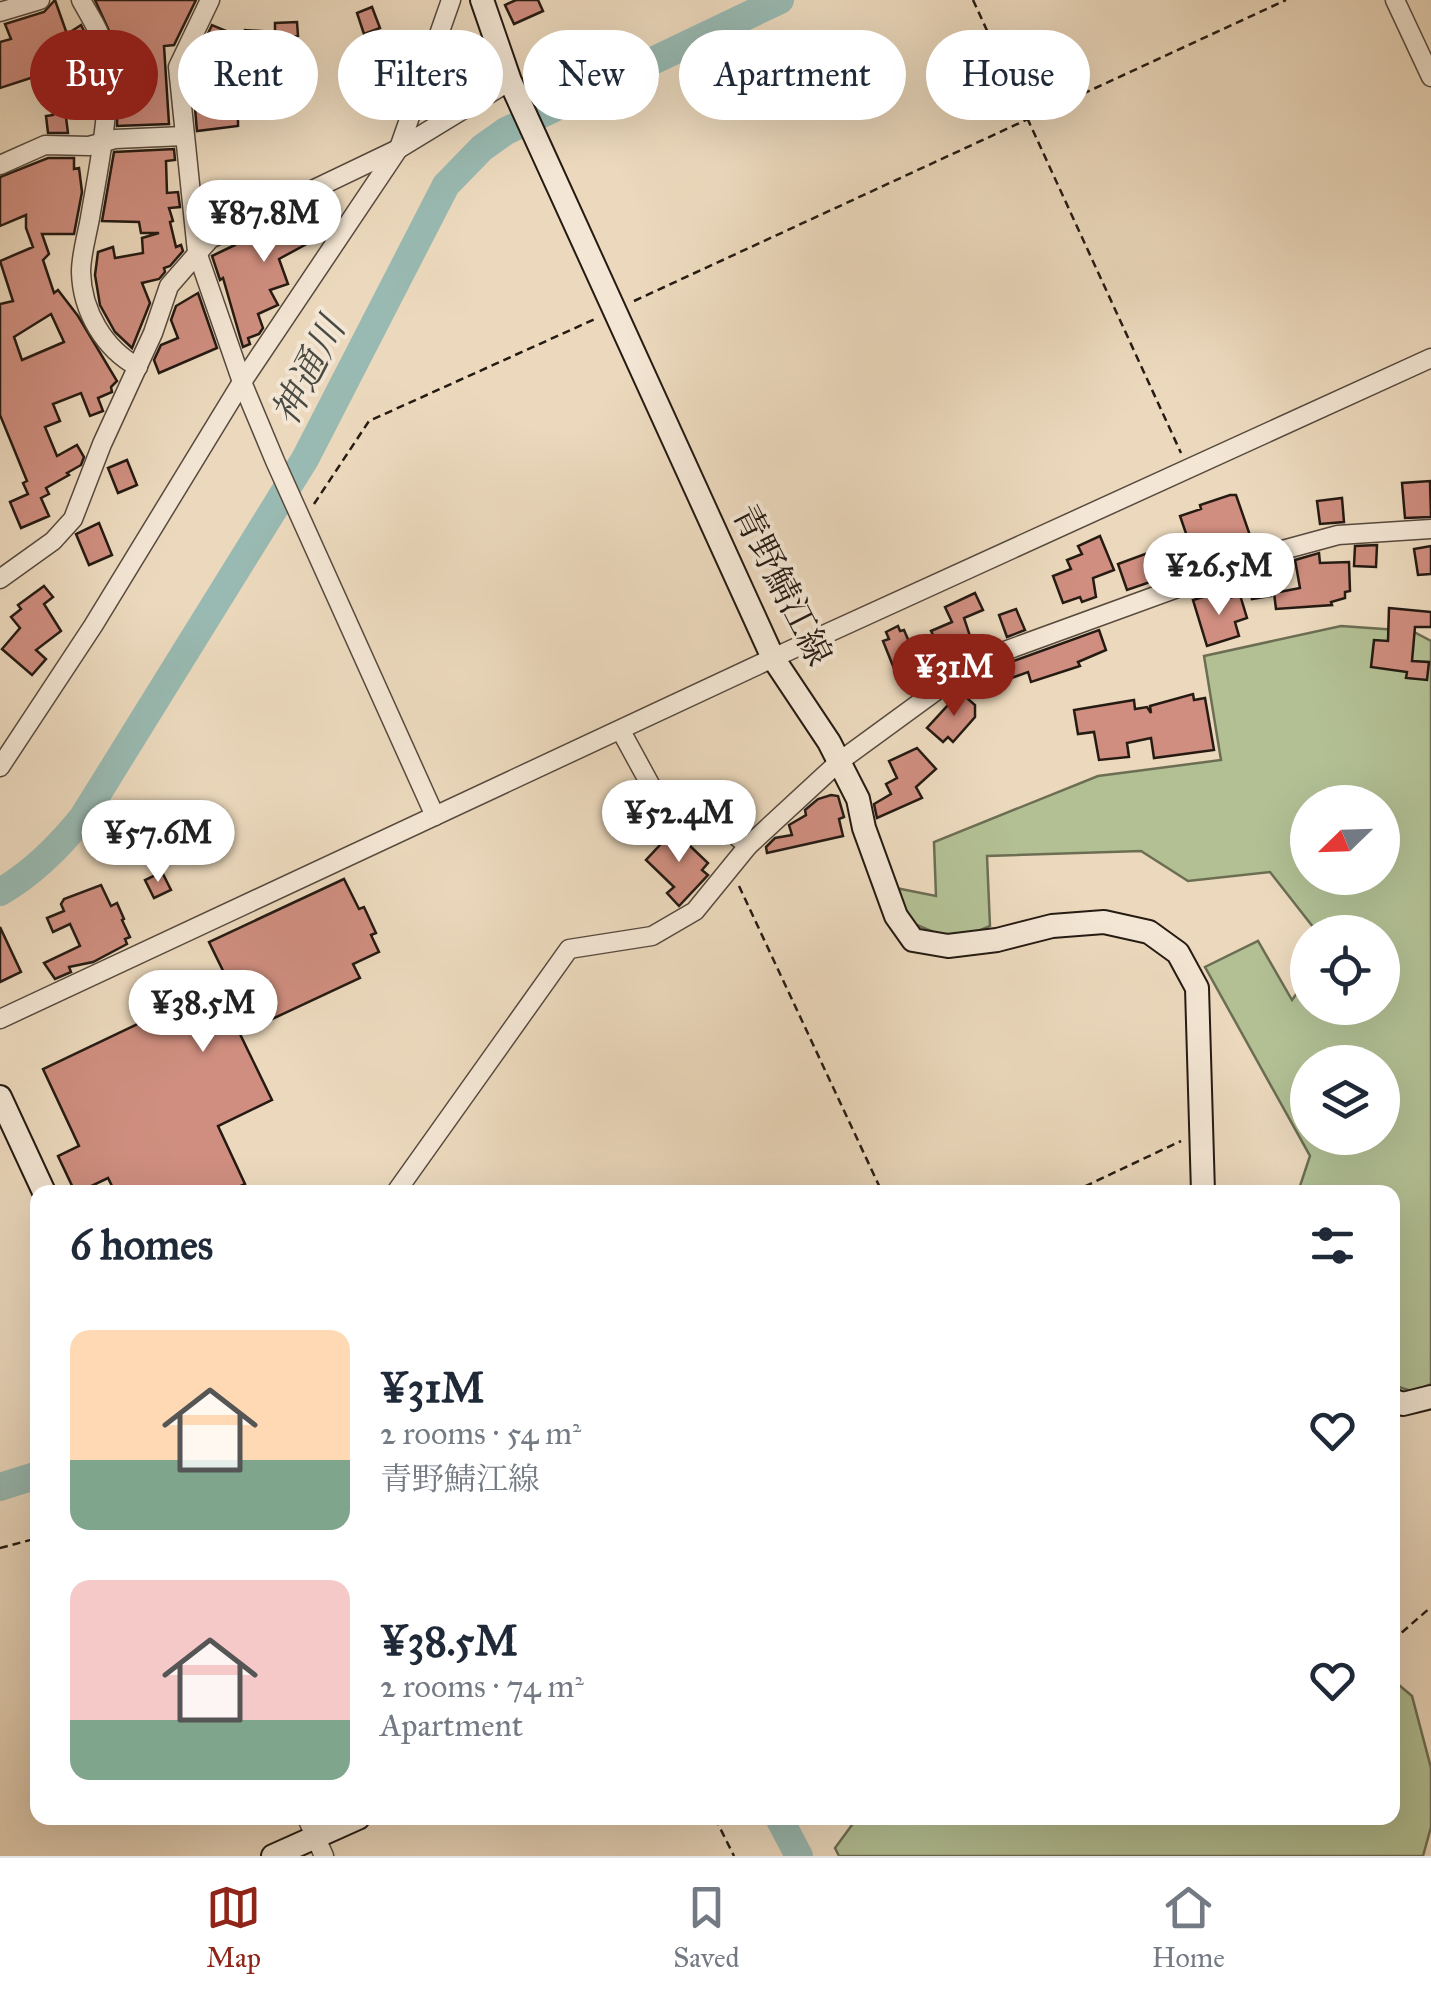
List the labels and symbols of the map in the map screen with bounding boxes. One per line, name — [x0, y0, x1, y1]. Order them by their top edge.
pin: ¥87.8M — [183, 180, 345, 265]
water label: 神通川 — [262, 306, 356, 432]
street label: 青野鯖江線 — [723, 497, 841, 673]
pin: ¥26.5M — [1138, 533, 1300, 618]
pin: ¥31M — [895, 634, 1013, 719]
pin: ¥52.4M — [598, 780, 760, 865]
north arrow — [1290, 785, 1400, 895]
pin: ¥57.6M — [77, 800, 239, 885]
pin: ¥38.5M — [122, 970, 284, 1055]

